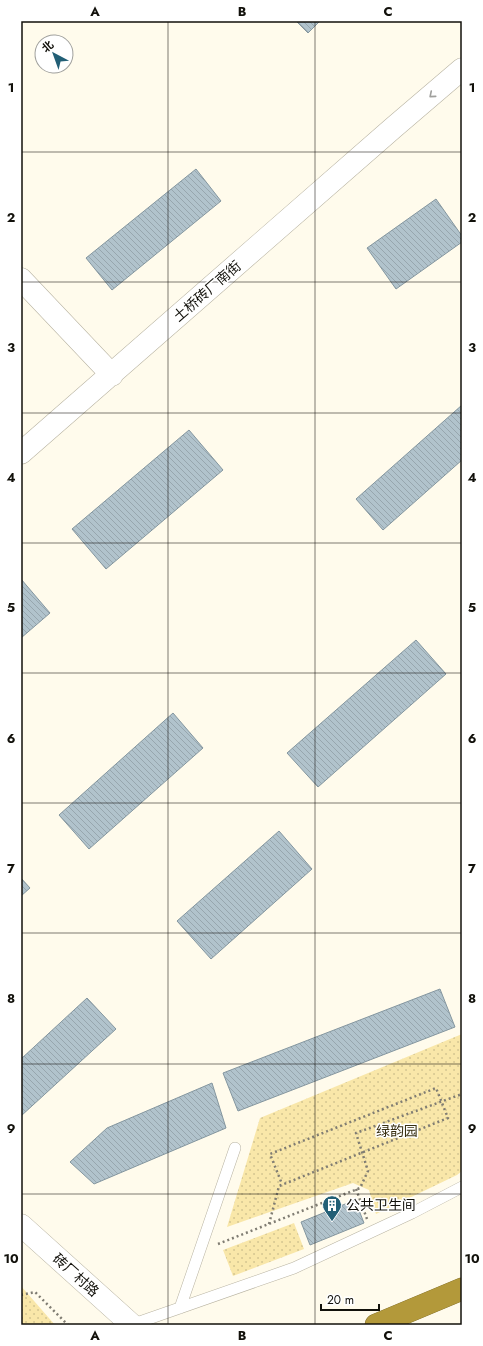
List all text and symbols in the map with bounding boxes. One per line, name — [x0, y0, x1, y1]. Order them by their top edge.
text: A — [89, 2, 100, 21]
text: B — [238, 2, 247, 21]
text: C — [383, 2, 393, 21]
north arrow — [34, 34, 74, 74]
text: 北 — [38, 37, 57, 56]
text: 1 — [8, 78, 14, 97]
text: 1 — [469, 78, 475, 97]
one-way arrow — [430, 90, 437, 97]
text: 2 — [7, 208, 15, 227]
text: 2 — [468, 208, 476, 227]
street label: 土桥砖厂南街 — [169, 256, 245, 326]
text: 3 — [7, 338, 15, 357]
text: 3 — [468, 338, 476, 357]
text: 4 — [6, 468, 16, 487]
text: 4 — [467, 468, 477, 487]
text: 5 — [7, 598, 15, 617]
text: 5 — [468, 598, 476, 617]
text: 6 — [7, 729, 16, 748]
text: 6 — [468, 729, 477, 748]
text: 7 — [7, 859, 15, 878]
text: 7 — [468, 859, 476, 878]
text: 8 — [7, 989, 15, 1008]
text: 8 — [468, 989, 476, 1008]
text: 9 — [7, 1119, 16, 1138]
text: 9 — [468, 1119, 477, 1138]
park label: 绿韵园 — [376, 1121, 418, 1141]
building icon: 公共卫生间 — [321, 1194, 343, 1222]
place label: 公共卫生间 — [346, 1195, 416, 1215]
text: 10 — [3, 1249, 19, 1268]
street label: 砖厂村路 — [49, 1249, 103, 1301]
text: 10 — [464, 1249, 480, 1268]
scale bar — [321, 1286, 379, 1312]
text: 20 m — [327, 1291, 354, 1309]
text: A — [89, 1326, 100, 1345]
text: B — [238, 1326, 247, 1345]
text: C — [383, 1326, 393, 1345]

